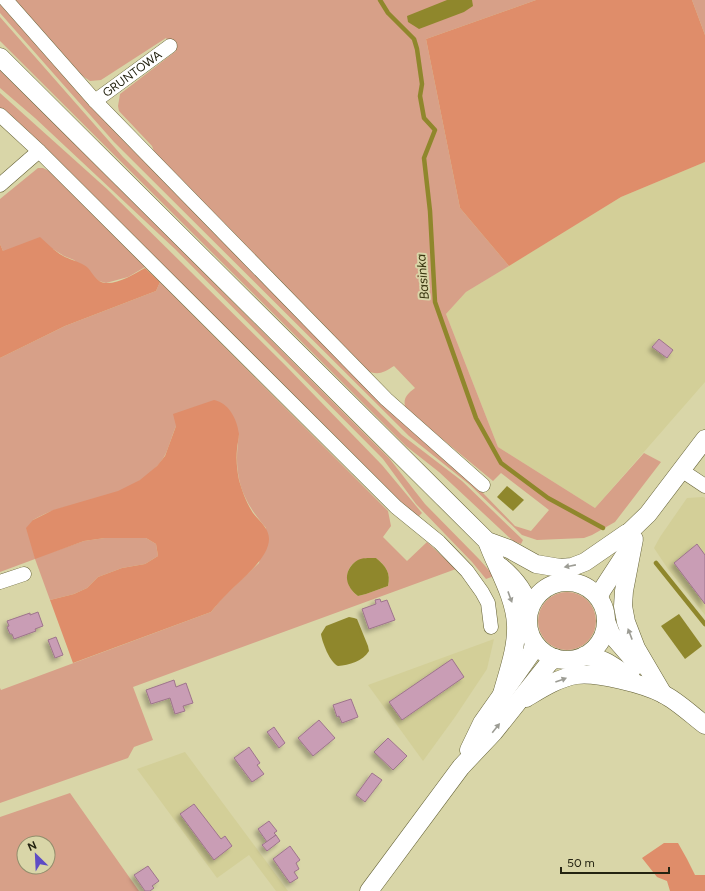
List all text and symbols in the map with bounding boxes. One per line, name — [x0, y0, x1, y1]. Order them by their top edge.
street label: GRUNTOWA — [100, 48, 164, 100]
water label: Basinka — [413, 253, 432, 300]
one-way arrow — [564, 564, 576, 570]
one-way arrow — [507, 592, 513, 604]
one-way arrow — [627, 627, 633, 639]
one-way arrow — [556, 676, 568, 682]
one-way arrow — [492, 722, 501, 733]
north arrow — [16, 835, 56, 875]
text: N — [26, 839, 39, 854]
scale bar — [561, 849, 669, 875]
text: 50 m — [567, 856, 595, 870]

